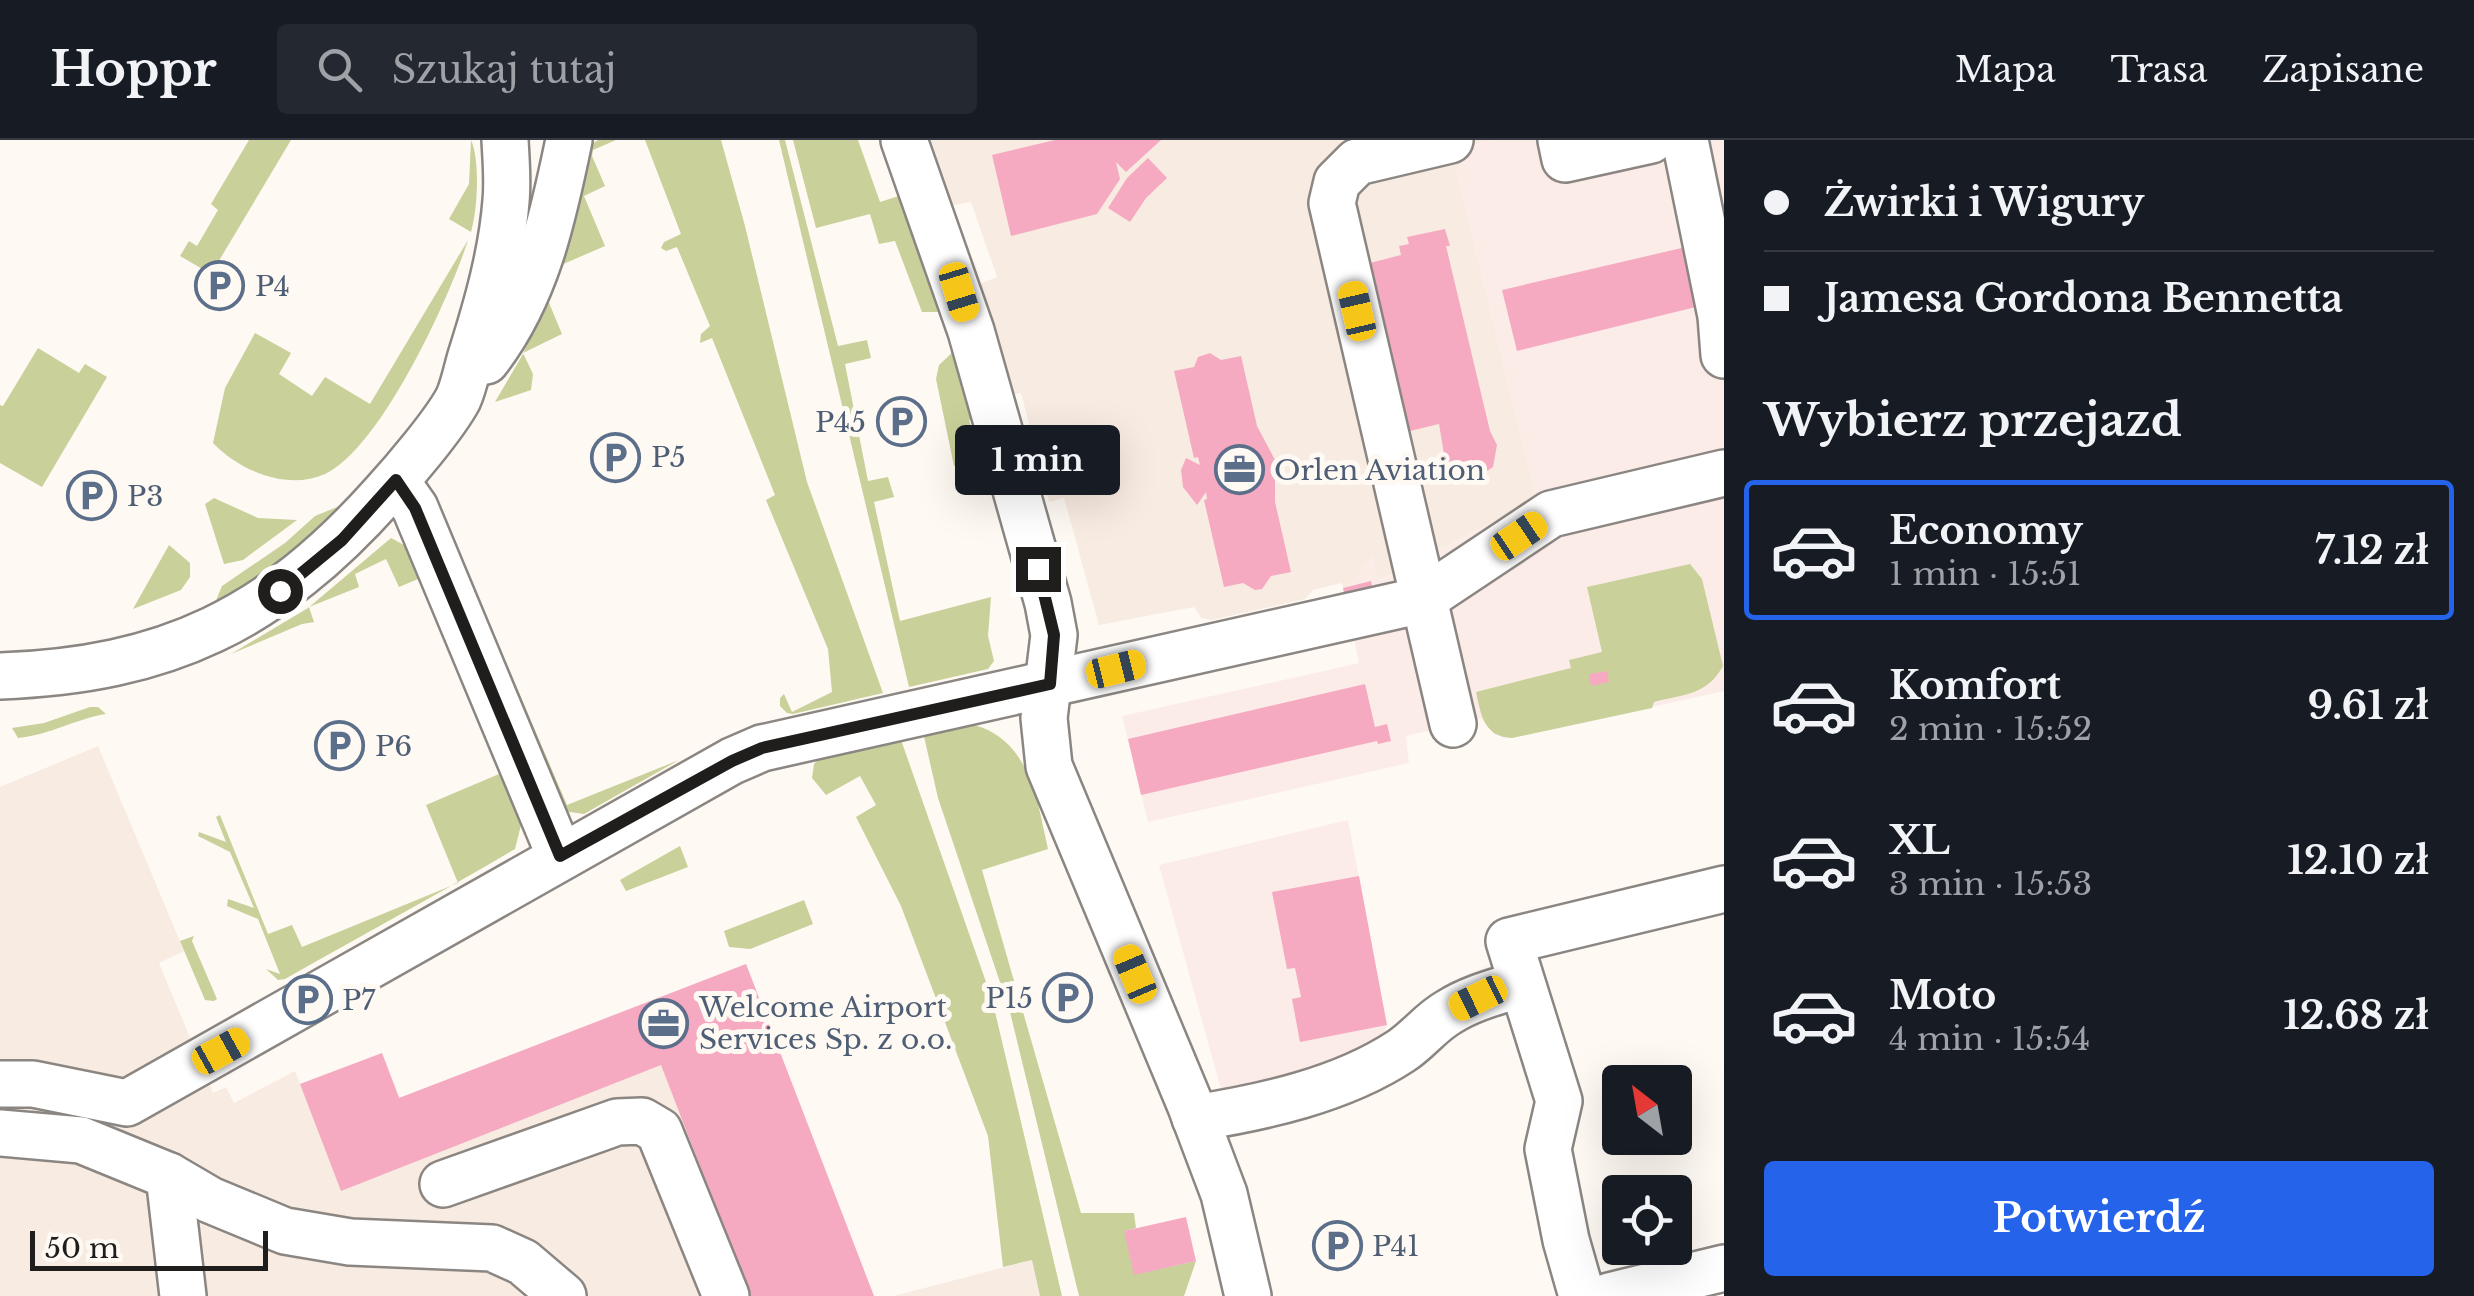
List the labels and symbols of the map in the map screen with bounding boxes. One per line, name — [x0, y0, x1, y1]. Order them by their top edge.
car — [936, 259, 982, 325]
parking icon: P4 — [194, 260, 246, 312]
place label: P4 — [255, 269, 290, 304]
car — [1336, 278, 1378, 344]
parking icon: P45 — [875, 396, 927, 448]
place label: P45 — [815, 405, 866, 440]
callout: 1 min — [956, 424, 1120, 494]
parking icon: P5 — [590, 431, 642, 483]
place label: P5 — [651, 440, 686, 475]
office icon: Orlen Aviation — [1213, 444, 1265, 496]
place label: Orlen Aviation — [1274, 453, 1485, 488]
parking icon: P3 — [66, 470, 118, 522]
place label: P3 — [127, 479, 163, 514]
car — [1486, 507, 1552, 565]
route end — [1016, 547, 1061, 592]
route start — [258, 569, 303, 614]
car — [1083, 647, 1149, 691]
parking icon: P6 — [314, 720, 366, 772]
place label: P6 — [375, 729, 412, 764]
car — [1109, 941, 1161, 1007]
car — [1444, 971, 1512, 1025]
parking icon: P15 — [1042, 972, 1094, 1024]
parking icon: P7 — [281, 974, 333, 1026]
place label: P15 — [985, 981, 1033, 1016]
place label: P7 — [342, 983, 376, 1018]
place label: Welcome Airport Services Sp. z o.o. — [698, 990, 952, 1057]
office icon: Welcome Airport Services Sp. z o.o. — [638, 997, 690, 1049]
car — [187, 1023, 255, 1079]
north arrow — [1602, 1065, 1692, 1155]
parking icon: P41 — [1311, 1220, 1363, 1272]
scale bar — [30, 1226, 268, 1270]
place label: P41 — [1372, 1229, 1420, 1264]

